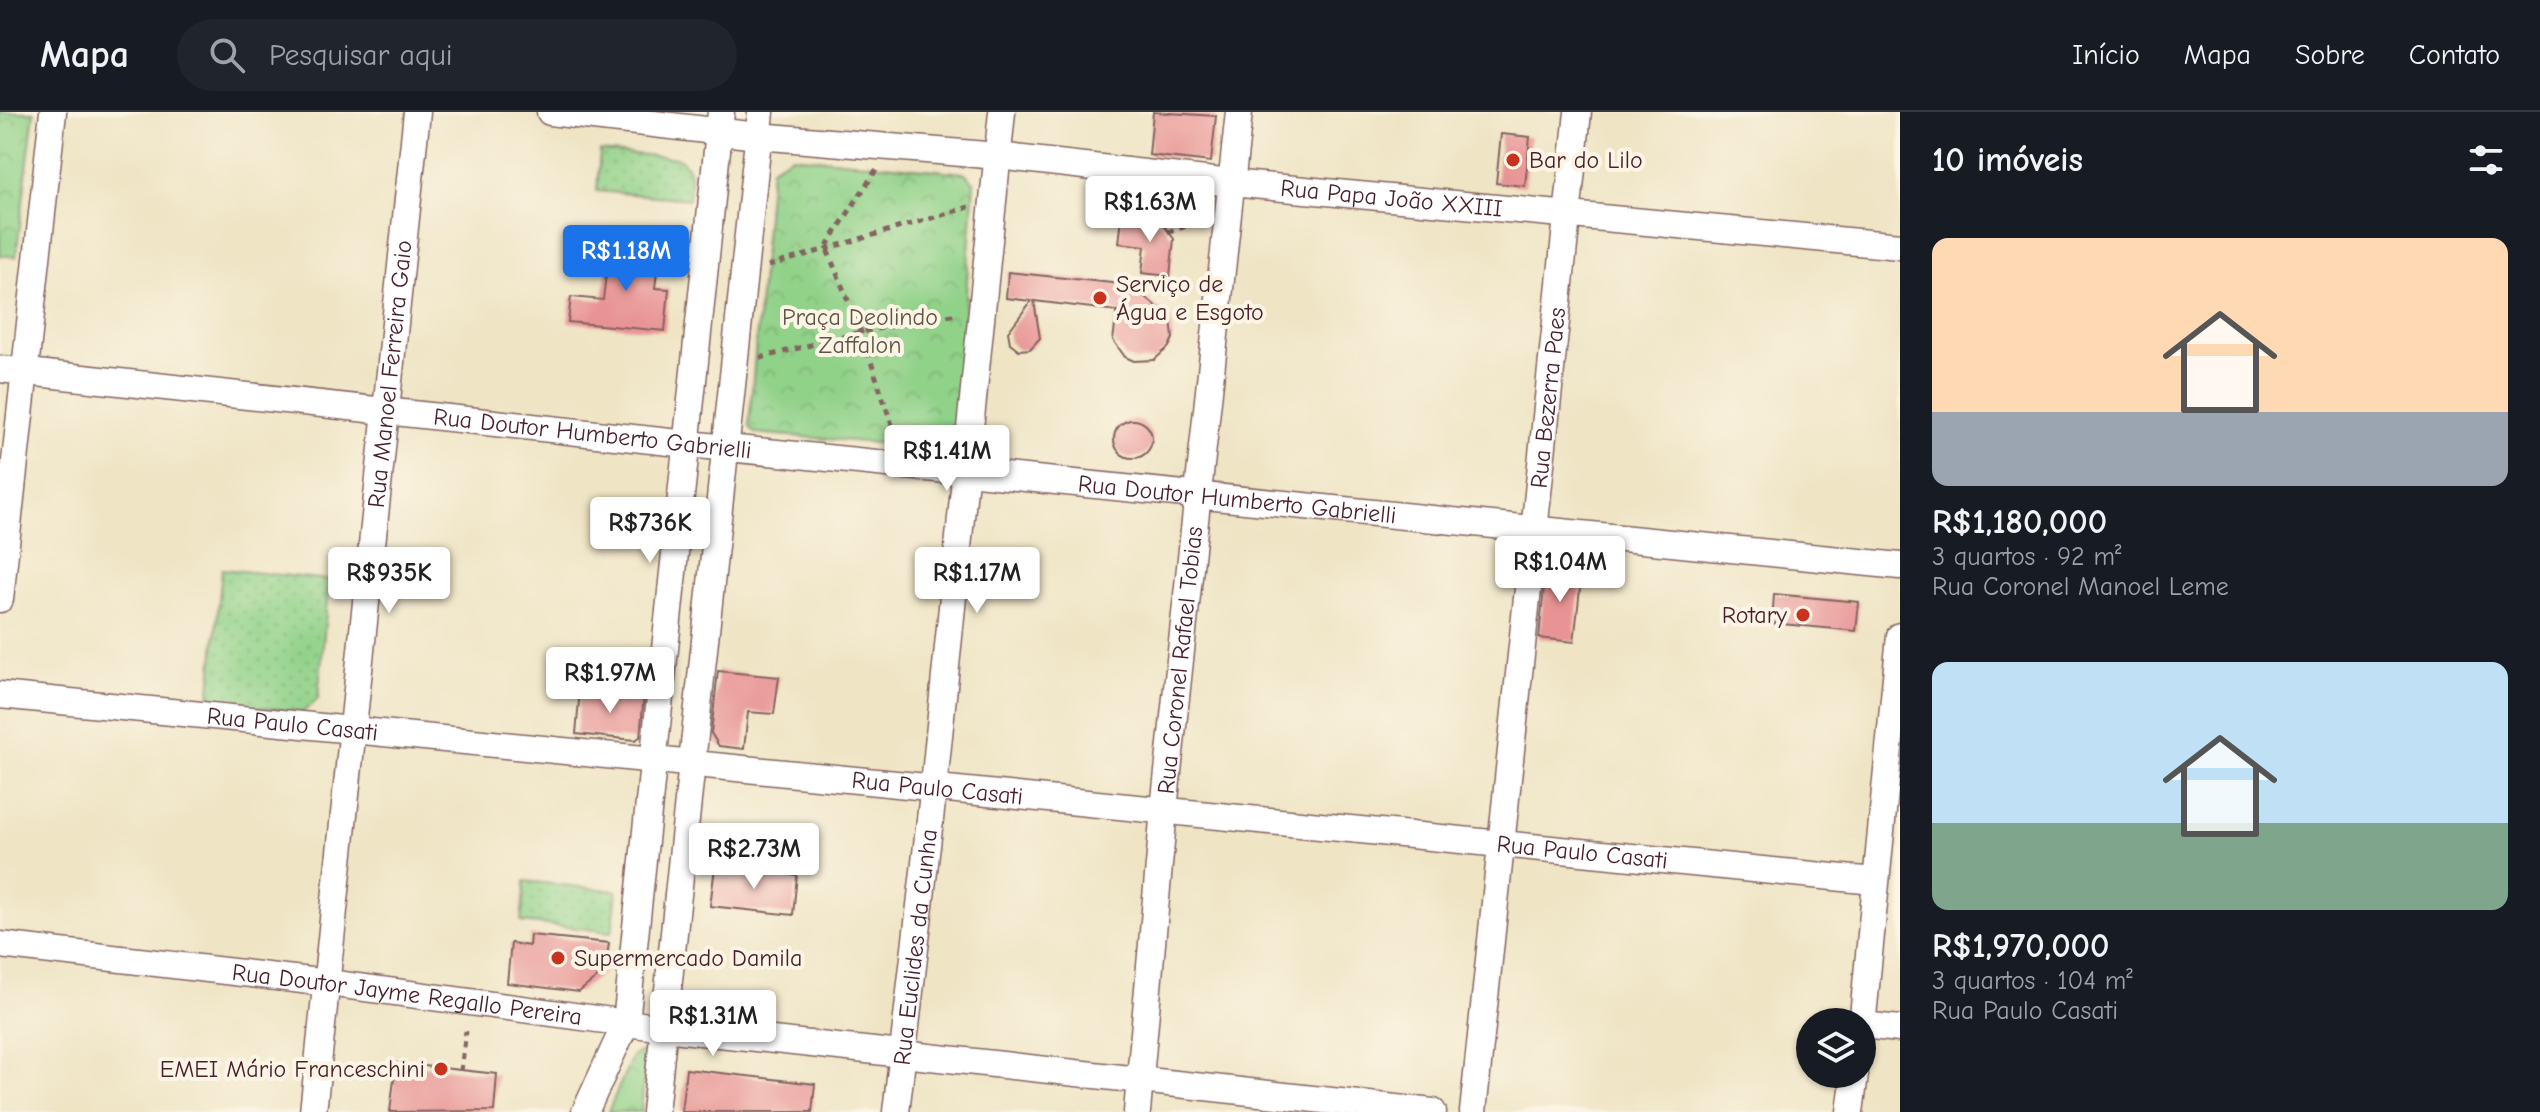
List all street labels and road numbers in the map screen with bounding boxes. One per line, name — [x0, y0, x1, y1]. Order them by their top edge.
street label: Rua Papa João XXIII — [1279, 174, 1504, 223]
street label: Rua Manoel Ferreira Gaio — [362, 239, 418, 509]
street label: Rua Bezerra Paes — [1525, 306, 1571, 490]
street label: Rua Doutor Humberto Gabrielli — [432, 402, 753, 464]
street label: Rua Doutor Humberto Gabrielli — [1077, 469, 1398, 529]
street label: Rua Coronel Rafael Tobias — [1152, 525, 1208, 795]
street label: Rua Paulo Casati — [206, 702, 379, 746]
street label: Rua Paulo Casati — [850, 766, 1024, 810]
street label: Rua Euclides da Cunha — [888, 828, 943, 1067]
street label: Rua Paulo Casati — [1495, 830, 1669, 874]
street label: Rua Doutor Jayme Regallo Pereira — [231, 958, 584, 1031]

